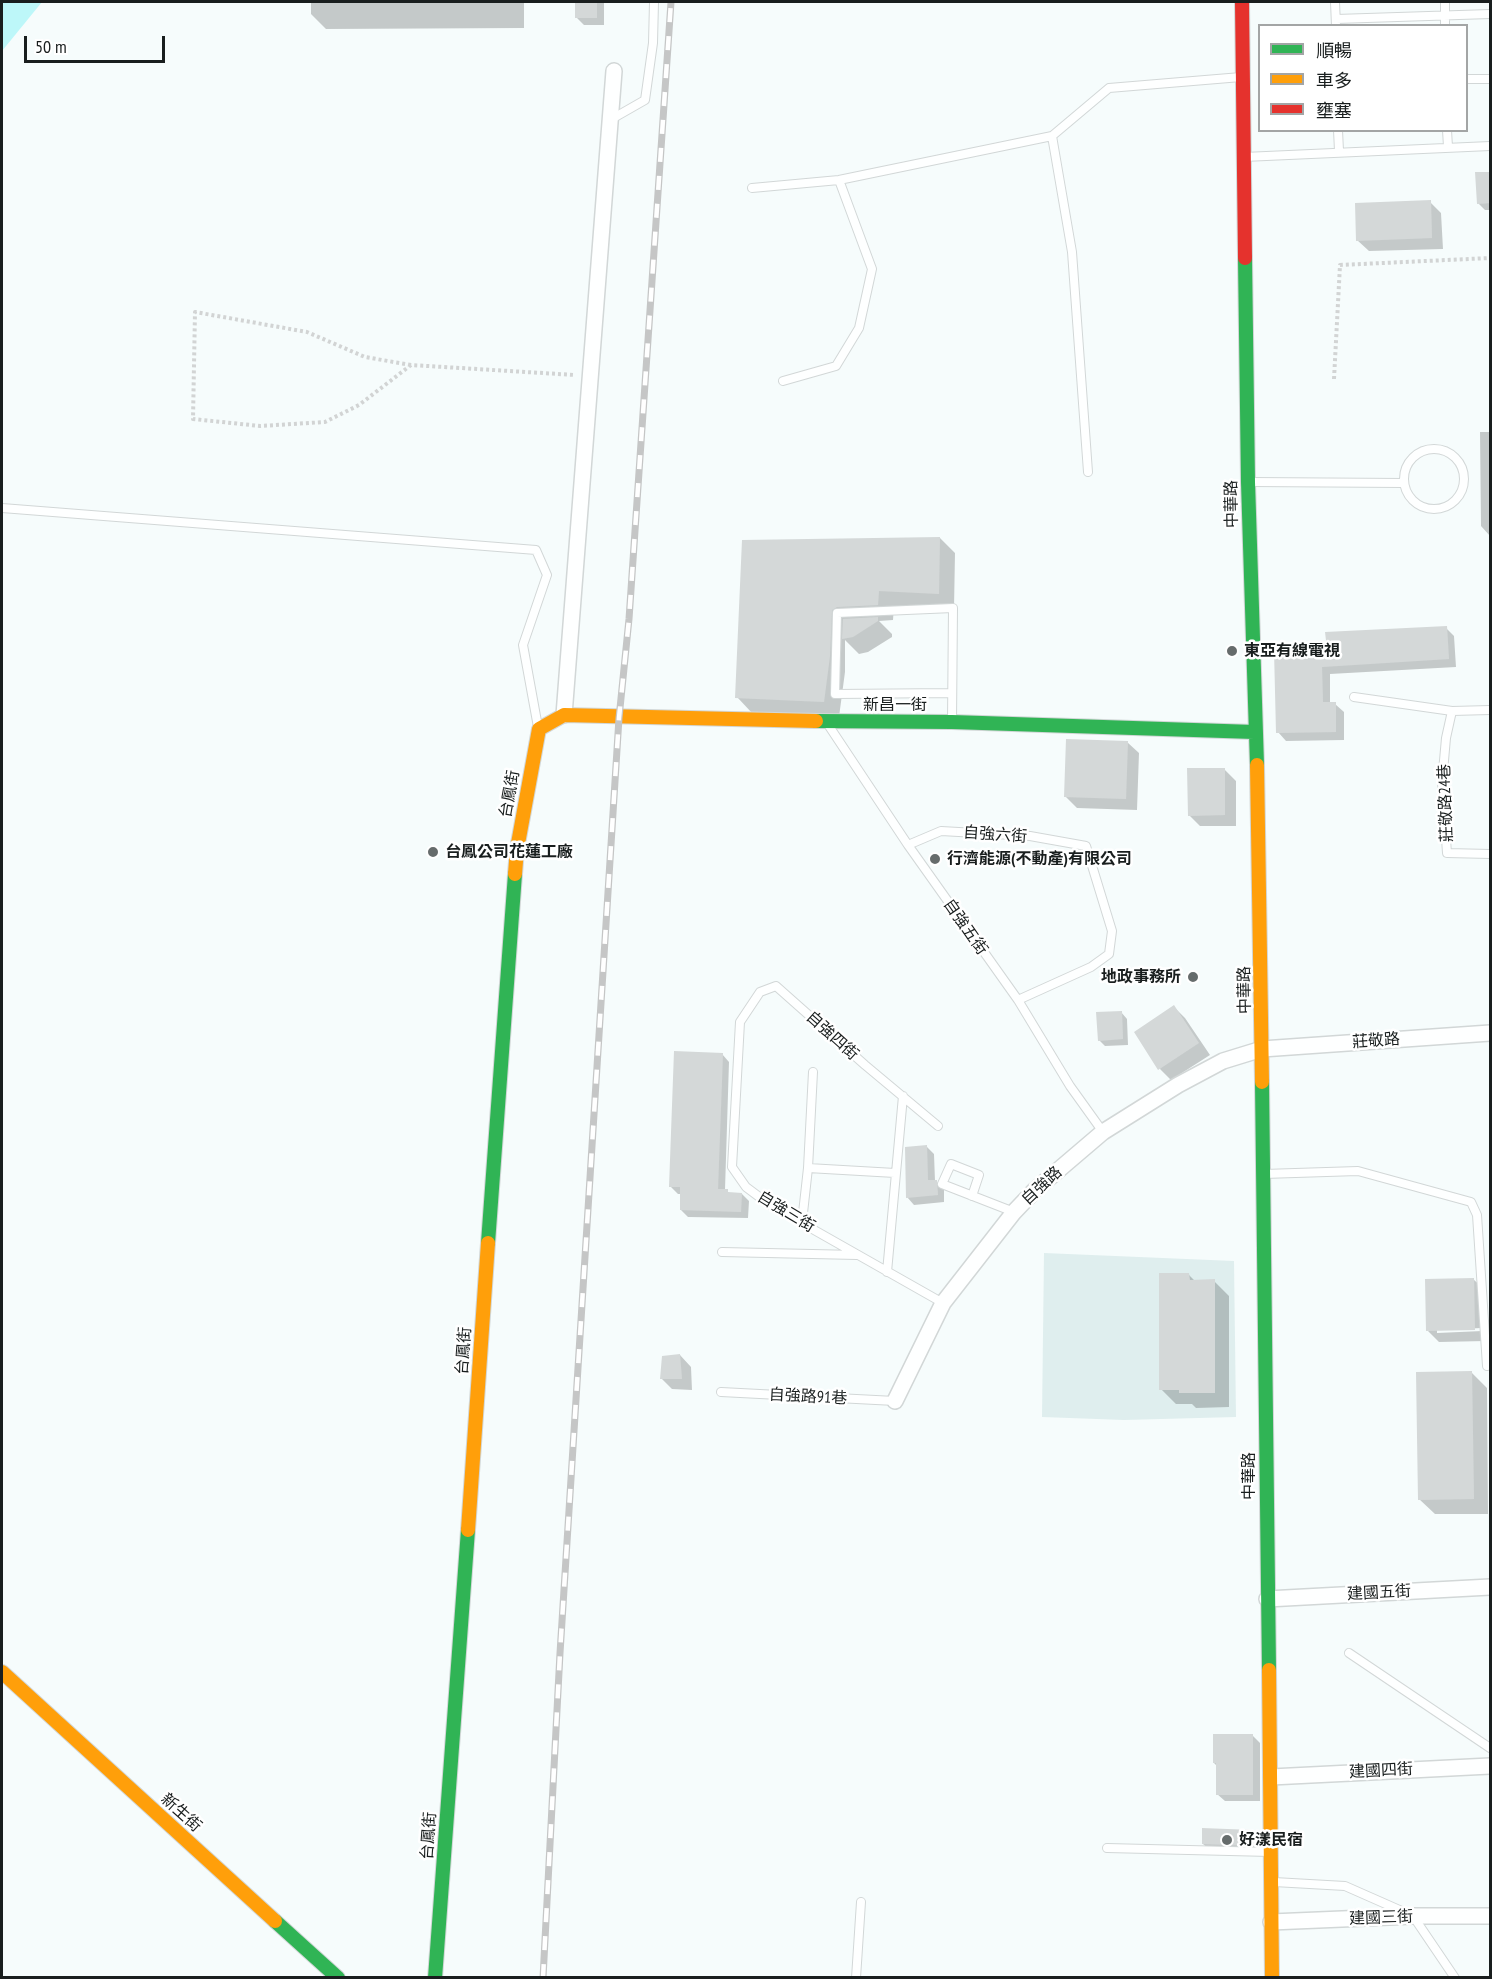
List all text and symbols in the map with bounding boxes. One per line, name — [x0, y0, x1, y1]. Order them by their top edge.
scale bar — [27, 24, 168, 62]
legend — [1258, 24, 1468, 132]
text: 50 m — [35, 35, 67, 58]
text: 順暢 — [1316, 39, 1352, 62]
text: 車多 — [1316, 69, 1352, 92]
text: 壅塞 — [1316, 99, 1352, 122]
street label: 中華路 — [1222, 480, 1242, 528]
place label: 東亞有線電視 — [1244, 641, 1340, 661]
marker: 東亞有線電視 — [1225, 644, 1239, 658]
street label: 新昌一街 — [863, 695, 927, 715]
street label: 莊敬路24巷 — [1435, 763, 1457, 843]
street label: 台鳳街 — [496, 769, 524, 819]
street label: 自強六街 — [962, 823, 1028, 847]
place label: 台鳳公司花蓮工廠 — [445, 842, 573, 862]
marker: 台鳳公司花蓮工廠 — [426, 845, 440, 859]
place label: 行濟能源(不動產)有限公司 — [947, 849, 1132, 869]
marker: 行濟能源(不動產)有限公司 — [928, 852, 942, 866]
street label: 自強五街 — [939, 895, 991, 959]
street label: 中華路 — [1235, 966, 1255, 1014]
place label: 地政事務所 — [1101, 967, 1181, 987]
marker: 地政事務所 — [1186, 970, 1200, 984]
street label: 自強四街 — [802, 1007, 862, 1065]
street label: 莊敬路 — [1351, 1030, 1401, 1052]
street label: 自強路 — [1018, 1163, 1066, 1209]
street label: 自強三街 — [754, 1187, 818, 1237]
street label: 台鳳街 — [453, 1326, 475, 1376]
street label: 自強路91巷 — [768, 1385, 848, 1409]
street label: 中華路 — [1239, 1452, 1259, 1500]
street label: 建國五街 — [1347, 1582, 1411, 1604]
street label: 建國四街 — [1349, 1760, 1413, 1782]
street label: 新生街 — [157, 1790, 205, 1836]
street label: 台鳳街 — [418, 1811, 440, 1861]
place label: 好漾民宿 — [1239, 1830, 1303, 1850]
marker: 好漾民宿 — [1220, 1833, 1234, 1847]
street label: 建國三街 — [1349, 1907, 1413, 1929]

